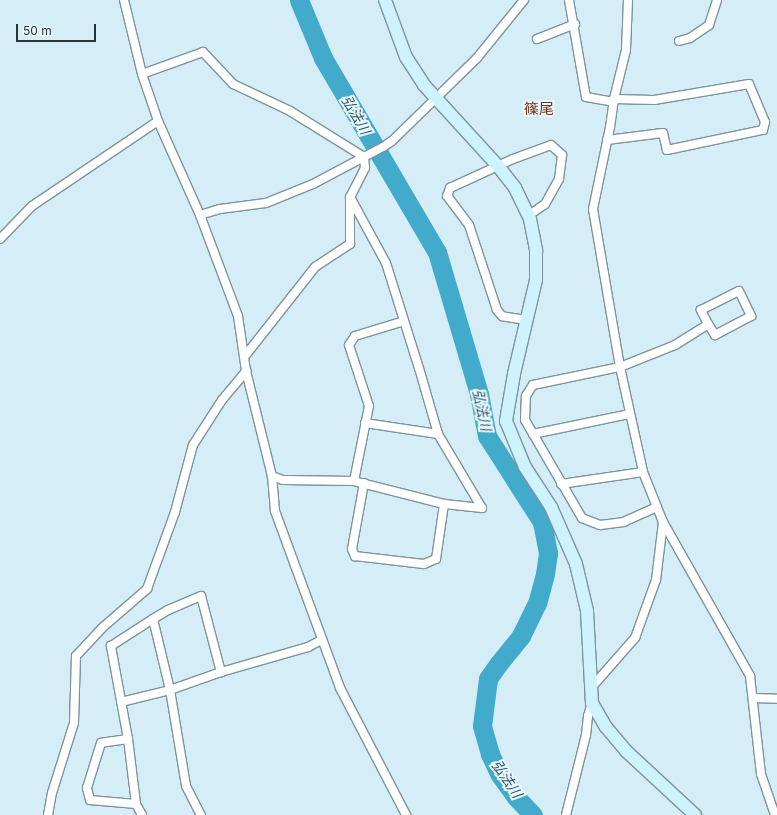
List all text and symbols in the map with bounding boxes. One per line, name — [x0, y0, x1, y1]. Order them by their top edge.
scale bar — [18, 16, 98, 42]
text: 50 m — [23, 23, 52, 38]
water label: 弘法川 — [338, 93, 374, 137]
district label: 篠尾 — [524, 100, 554, 118]
water label: 弘法川 — [469, 388, 495, 432]
water label: 弘法川 — [488, 757, 526, 801]

